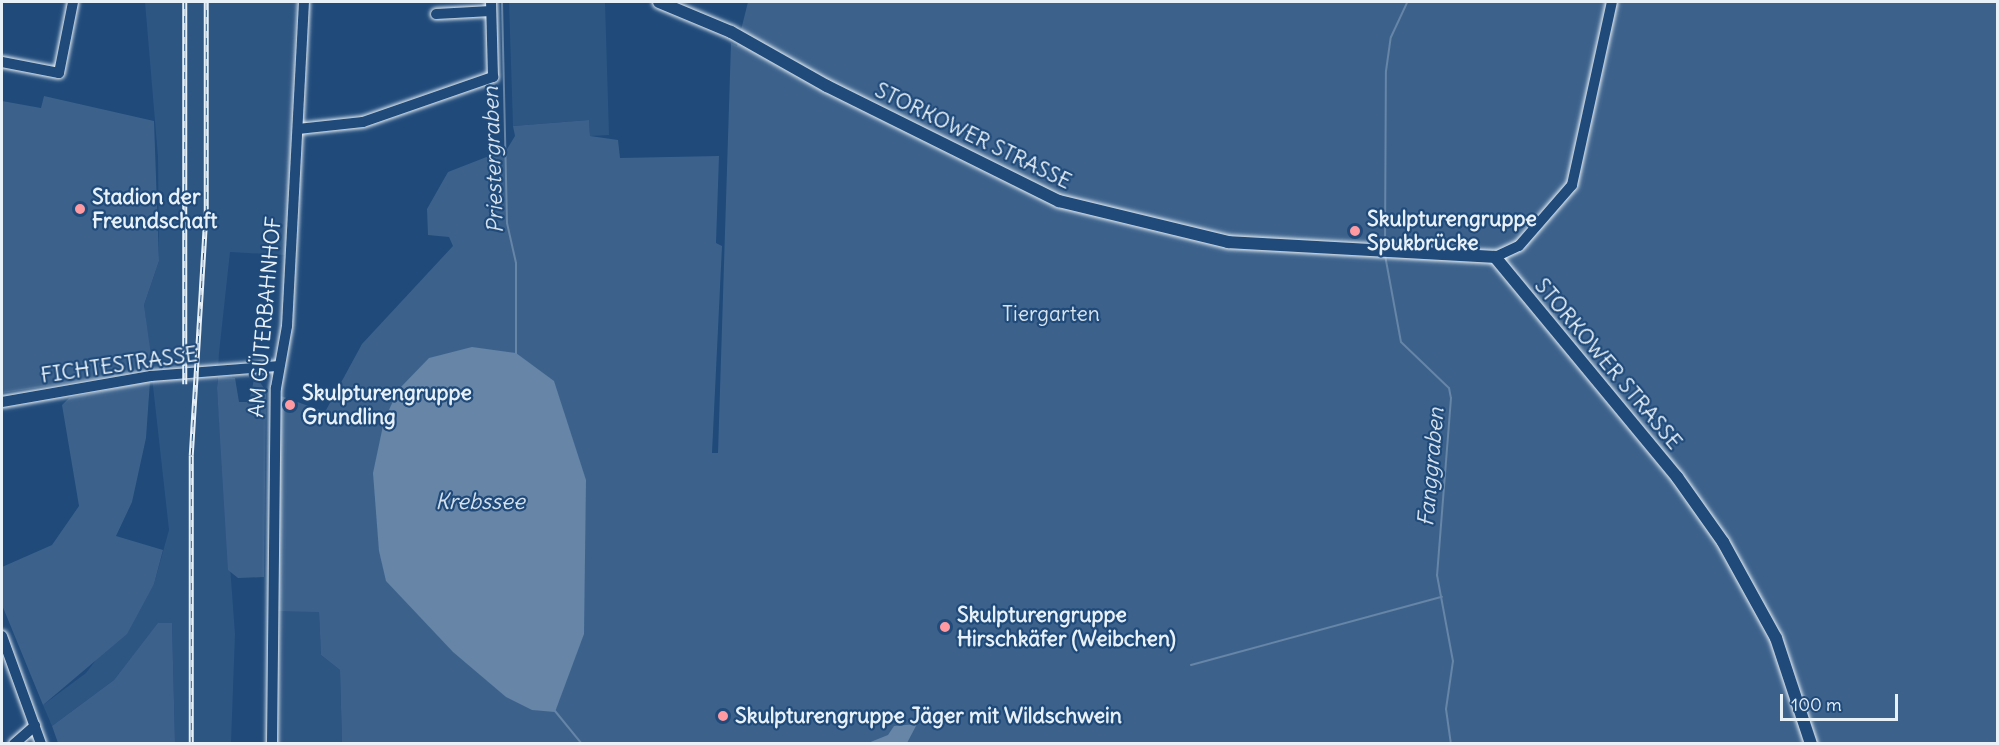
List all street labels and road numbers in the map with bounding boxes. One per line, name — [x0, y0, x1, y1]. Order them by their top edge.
street label: STORKOWER STRASSE — [871, 77, 1075, 195]
street label: AM GÜTERBAHNHOF — [244, 215, 286, 419]
street label: STORKOWER STRASSE — [1529, 273, 1687, 455]
street label: FICHTESTRASSE — [39, 342, 199, 388]

